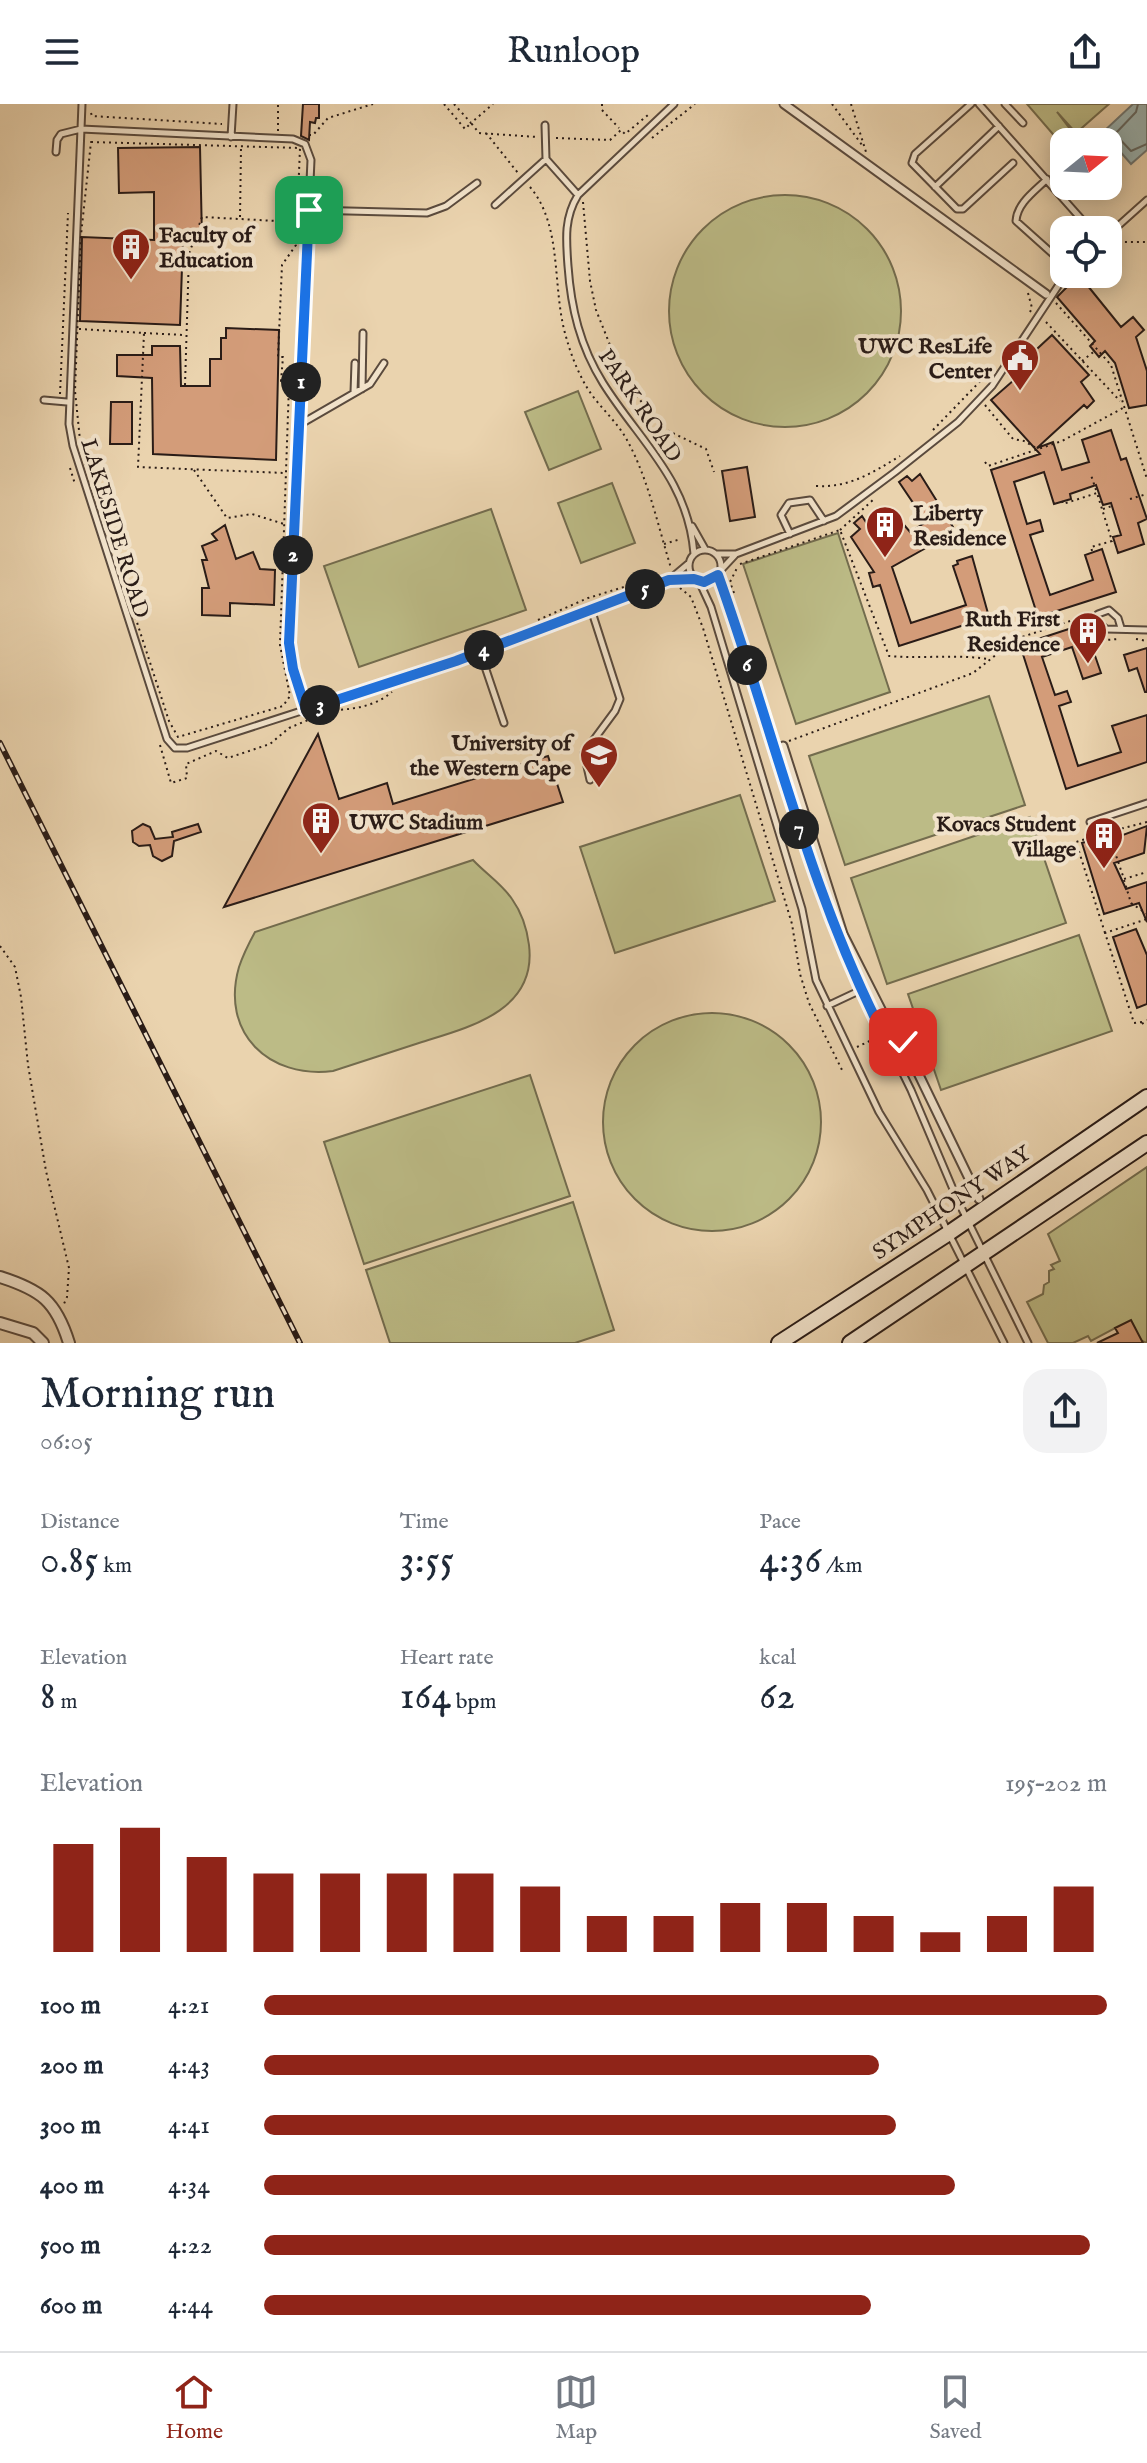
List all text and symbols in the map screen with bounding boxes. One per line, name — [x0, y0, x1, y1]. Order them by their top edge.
text: Runloop — [507, 29, 640, 75]
icon: menu — [40, 30, 84, 74]
icon: share — [1063, 30, 1107, 74]
north arrow — [1050, 128, 1122, 200]
map controls — [1050, 128, 1122, 288]
pin — [275, 176, 343, 244]
icon: arrive — [287, 188, 331, 232]
button: locate — [1050, 216, 1122, 288]
place label: Faculty of Education — [159, 222, 256, 275]
building icon: Faculty of Education — [110, 226, 152, 281]
place label: UWC ResLife Center — [857, 333, 993, 386]
public building icon: UWC ResLife Center — [999, 337, 1041, 392]
street label: PARK ROAD — [591, 344, 688, 468]
pin: 1 — [281, 362, 321, 402]
text: 1 — [297, 368, 305, 396]
street label: LAKESIDE ROAD — [73, 435, 155, 622]
place label: Liberty Residence — [913, 500, 1006, 553]
building icon: Liberty Residence — [864, 504, 906, 559]
pin: 2 — [273, 535, 313, 575]
text: 2 — [288, 541, 298, 569]
pin: 5 — [625, 569, 665, 609]
text: 5 — [641, 575, 649, 603]
place label: Ruth First Residence — [965, 606, 1060, 659]
building icon: Ruth First Residence — [1067, 610, 1109, 665]
pin: 4 — [464, 630, 504, 670]
text: 4 — [479, 636, 489, 664]
pin: 6 — [727, 645, 767, 685]
text: 6 — [742, 651, 752, 679]
pin: 3 — [300, 685, 340, 725]
text: 3 — [316, 691, 324, 719]
place label: University of the Western Cape — [409, 730, 575, 783]
school or university icon: University of the Western Cape — [578, 734, 620, 789]
building icon: UWC Stadium — [300, 800, 342, 855]
place label: UWC Stadium — [348, 809, 483, 837]
pin: 7 — [779, 809, 819, 849]
place label: Kovacs Student Village — [936, 811, 1076, 864]
text: 7 — [794, 815, 804, 843]
building icon: Kovacs Student Village — [1083, 815, 1125, 870]
pin — [869, 1008, 937, 1076]
icon: check — [881, 1020, 925, 1064]
street label: SYMPHONY WAY — [868, 1140, 1037, 1267]
text: Morning run — [40, 1367, 275, 1423]
button: share — [1023, 1369, 1107, 1453]
text: 06:05 — [40, 1425, 93, 1458]
text: Distance — [40, 1508, 120, 1536]
text: Time — [400, 1508, 449, 1536]
text: Pace — [759, 1508, 801, 1536]
text: 0.85 — [40, 1536, 98, 1587]
text: 3:55 — [400, 1536, 454, 1587]
text: 4:36 — [759, 1536, 821, 1587]
text: km — [98, 1552, 132, 1580]
text: /km — [821, 1552, 862, 1580]
text: Elevation — [40, 1644, 127, 1672]
text: Heart rate — [400, 1644, 494, 1672]
text: kcal — [759, 1644, 796, 1672]
text: 8 — [40, 1672, 56, 1723]
text: 164 — [400, 1672, 451, 1723]
text: 62 — [759, 1672, 795, 1723]
text: m — [56, 1688, 77, 1716]
text: bpm — [451, 1688, 496, 1716]
text: Elevation — [40, 1767, 143, 1800]
text: 195–202 m — [1005, 1767, 1107, 1800]
text: 100 m — [40, 1989, 101, 2022]
text: 4:21 — [168, 1989, 210, 2022]
text: 200 m — [40, 2049, 104, 2082]
text: 4:43 — [168, 2049, 210, 2082]
text: 300 m — [40, 2109, 101, 2142]
text: 4:41 — [168, 2109, 210, 2142]
text: 400 m — [40, 2169, 104, 2202]
text: 4:34 — [168, 2169, 210, 2202]
text: 500 m — [40, 2229, 101, 2262]
text: 4:22 — [168, 2229, 212, 2262]
text: 600 m — [40, 2289, 102, 2322]
text: 4:44 — [168, 2289, 213, 2322]
tab: Home — [166, 2370, 223, 2446]
tab: Map — [554, 2370, 598, 2446]
tab: Saved — [929, 2370, 981, 2446]

